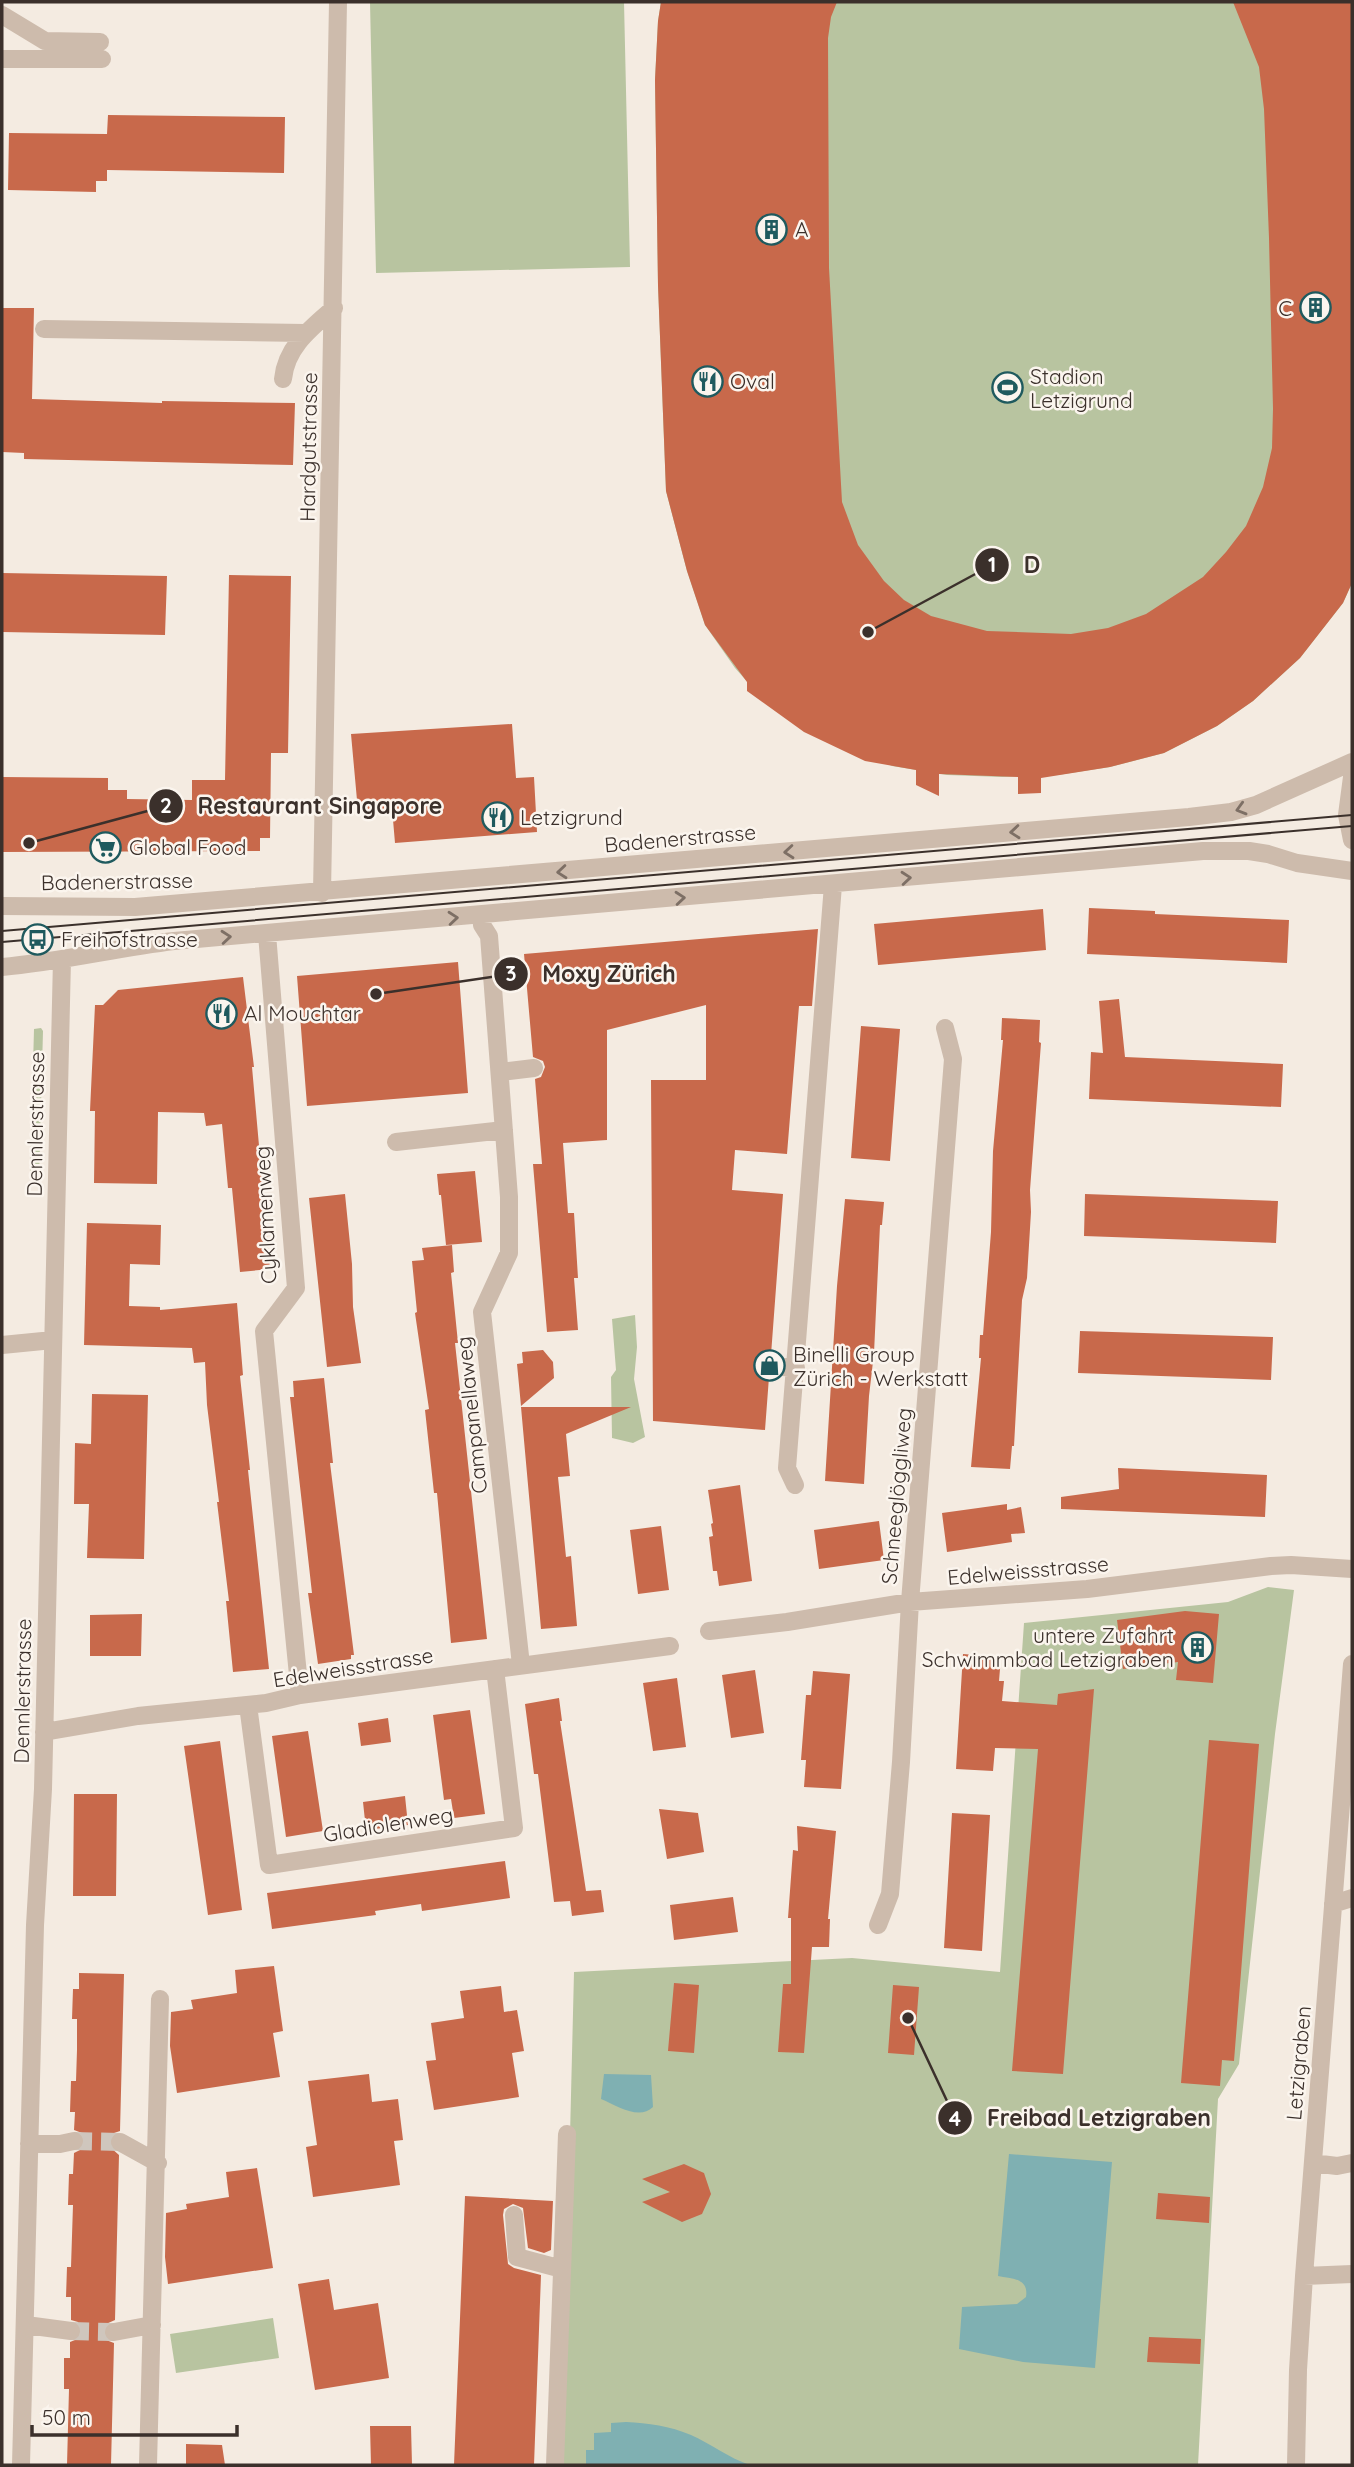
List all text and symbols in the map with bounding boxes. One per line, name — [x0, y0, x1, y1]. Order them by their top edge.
building icon: A — [755, 212, 789, 246]
place label: A — [795, 216, 809, 242]
building icon: C — [1298, 291, 1332, 325]
place label: C — [1278, 295, 1292, 321]
place label: Stadion Letzigrund — [1030, 363, 1133, 413]
restaurant icon: Oval — [690, 364, 724, 398]
place label: Oval — [730, 368, 775, 394]
sports icon: Stadion Letzigrund — [990, 371, 1024, 405]
street label: Hardgutstrasse — [294, 372, 322, 522]
callout: D — [975, 543, 1054, 587]
text: D — [1024, 550, 1040, 579]
text: 1 — [988, 551, 996, 577]
callout: Restaurant Singapore — [149, 784, 457, 828]
text: Restaurant Singapore — [198, 791, 442, 820]
text: 2 — [160, 792, 172, 818]
restaurant icon: Letzigrund — [480, 800, 514, 834]
one-way arrow — [1236, 801, 1248, 815]
place label: Letzigrund — [520, 804, 623, 830]
street label: Badenerstrasse — [603, 818, 757, 858]
one-way arrow — [1010, 824, 1021, 839]
supermarket icon: Global Food — [89, 830, 123, 864]
place label: Global Food — [129, 834, 247, 860]
one-way arrow — [783, 844, 794, 859]
one-way arrow — [556, 864, 567, 879]
street label: Badenerstrasse — [41, 867, 193, 895]
one-way arrow — [901, 871, 912, 886]
one-way arrow — [674, 891, 685, 906]
one-way arrow — [448, 911, 459, 926]
bus stop icon: Freihofstrasse — [21, 922, 55, 956]
place label: Freihofstrasse — [61, 926, 198, 952]
one-way arrow — [221, 930, 232, 945]
callout: Moxy Zürich — [493, 952, 690, 996]
text: Moxy Zürich — [542, 959, 676, 988]
text: 3 — [505, 960, 517, 986]
restaurant icon: Al Mouchtar — [204, 996, 238, 1030]
place label: Al Mouchtar — [244, 1000, 361, 1026]
street label: Dennlerstrasse — [21, 1051, 49, 1197]
street label: Cyklamenweg — [248, 1145, 282, 1285]
street label: Campanellaweg — [450, 1335, 492, 1495]
place label: Binelli Group Zürich - Werkstatt — [793, 1341, 968, 1391]
shop icon: Binelli Group Zürich - Werkstatt — [753, 1349, 787, 1383]
street label: Schneeglöggliweg — [875, 1407, 917, 1585]
street label: Edelweissstrasse — [946, 1550, 1110, 1590]
street label: Dennlerstrasse — [8, 1618, 36, 1764]
place label: untere Zufahrt Schwimmbad Letzigraben — [922, 1622, 1174, 1672]
building icon: untere Zufahrt Schwimmbad Letzigraben — [1180, 1630, 1214, 1664]
street label: Edelweissstrasse — [271, 1641, 435, 1693]
street label: Gladiolenweg — [321, 1801, 455, 1847]
street label: Letzigraben — [1280, 2005, 1316, 2121]
callout: Freibad Letzigraben — [938, 2096, 1225, 2140]
text: Freibad Letzigraben — [987, 2103, 1211, 2132]
text: 4 — [949, 2105, 961, 2131]
scale bar — [32, 2394, 236, 2438]
text: 50 m — [42, 2404, 91, 2430]

